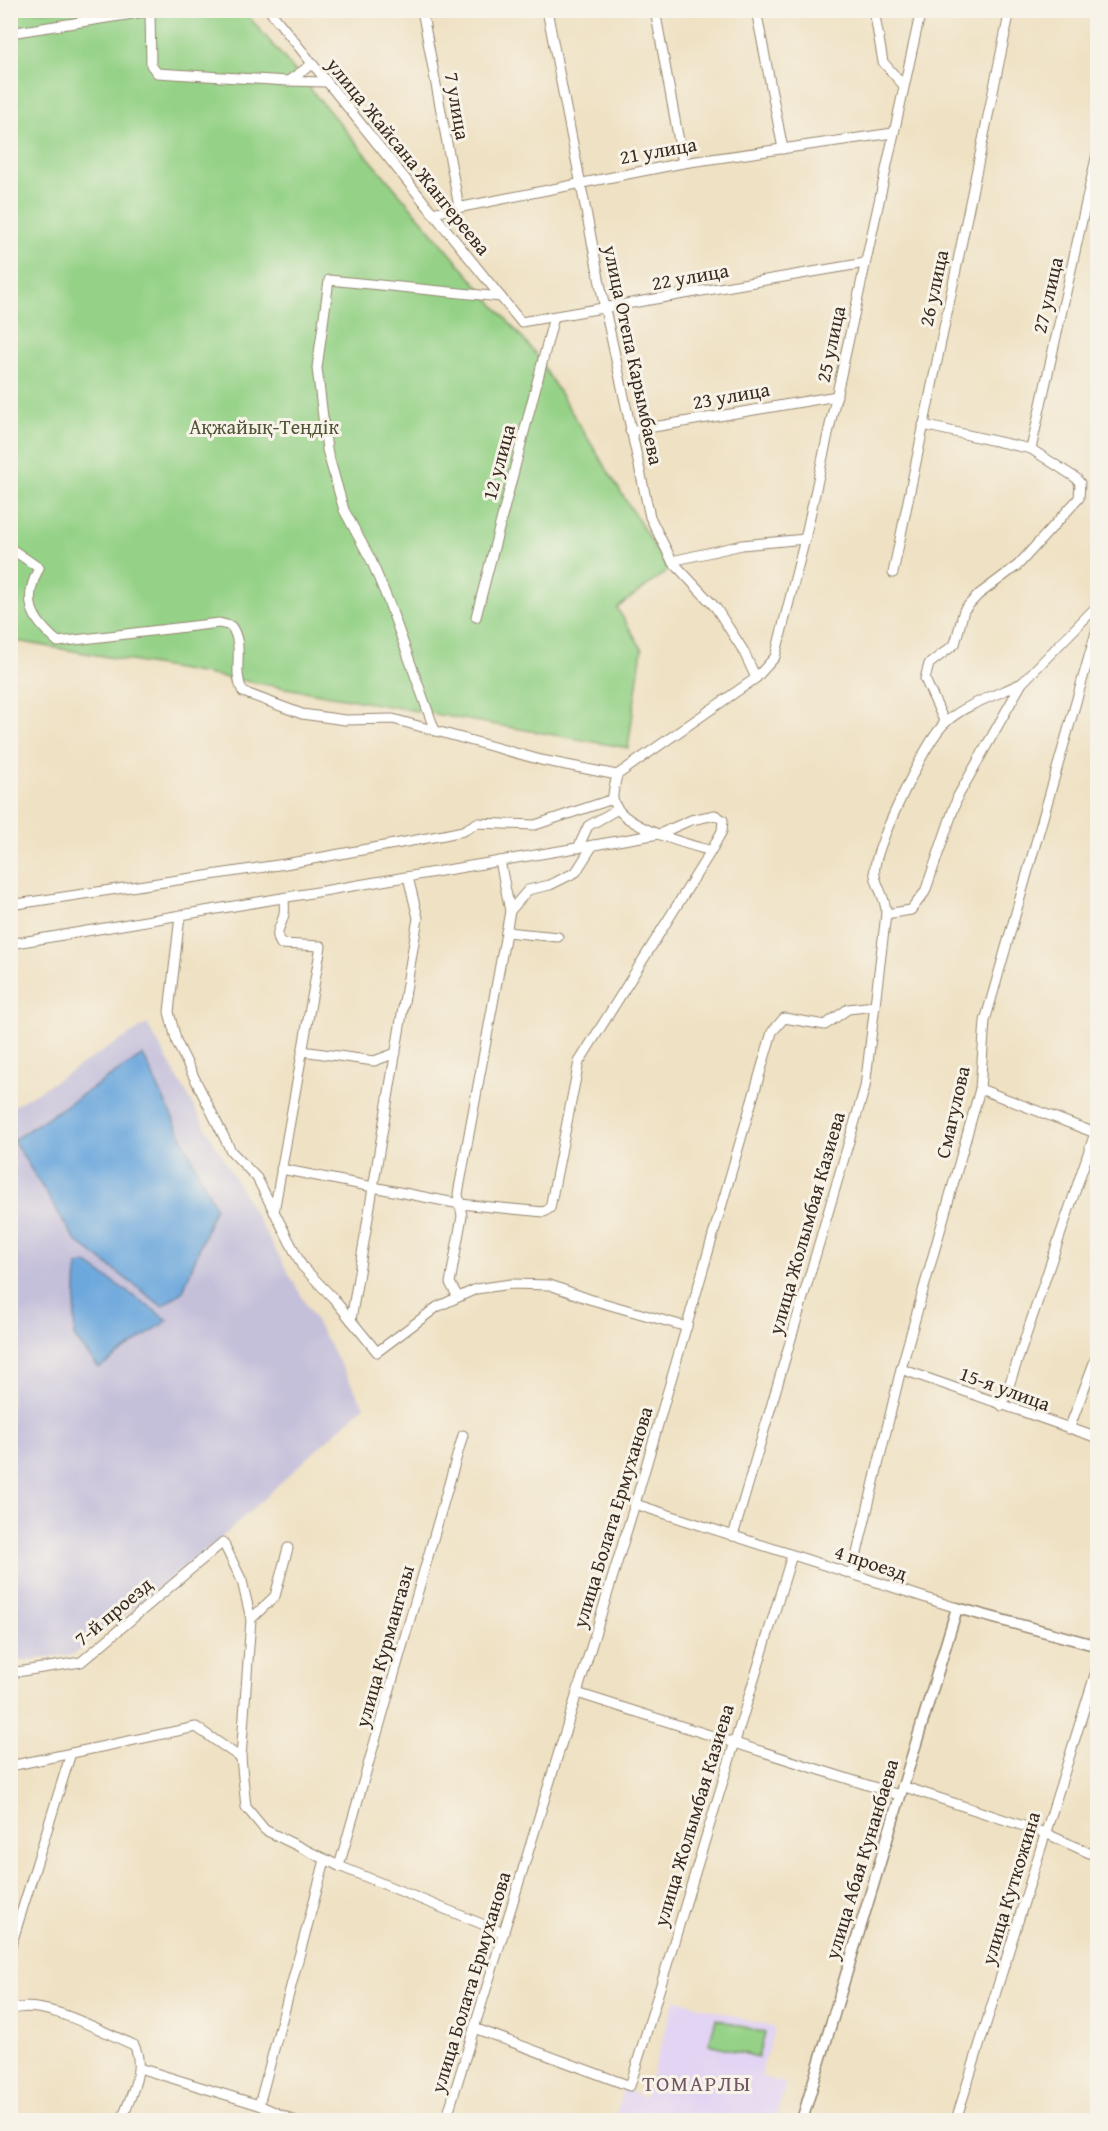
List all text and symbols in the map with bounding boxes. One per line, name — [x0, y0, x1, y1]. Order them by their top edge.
street label: улица Жайсана Жангереева — [319, 50, 498, 261]
street label: 7 улица — [438, 70, 478, 142]
street label: 21 улица — [617, 129, 699, 171]
street label: улица Отепа Карымбаева — [596, 241, 672, 468]
street label: 26 улица — [911, 247, 955, 329]
street label: 27 улица — [1024, 253, 1070, 336]
street label: 22 улица — [649, 255, 731, 297]
street label: 25 улица — [808, 303, 852, 385]
street label: 23 улица — [690, 374, 772, 416]
park label: Ақжайық-Теңдік — [189, 412, 339, 441]
street label: 12 улица — [474, 420, 522, 503]
street label: Смагулова — [927, 1063, 977, 1161]
street label: улица Жолымбая Казиева — [760, 1108, 852, 1339]
street label: 15-я улица — [956, 1358, 1055, 1418]
street label: улица Болата Ермуханова — [564, 1402, 660, 1632]
street label: 4 проезд — [831, 1537, 911, 1587]
street label: улица Курмангазы — [347, 1561, 421, 1732]
street label: 7-й проезд — [68, 1570, 158, 1652]
street label: улица Жолымбая Казиева — [645, 1700, 741, 1931]
street label: улица Абая Кунанбаева — [816, 1755, 905, 1964]
street label: улица Куткожина — [973, 1807, 1047, 1969]
street label: улица Болата Ермуханова — [422, 1867, 518, 2097]
district label: ТОМАРЛЫ — [642, 2067, 752, 2099]

